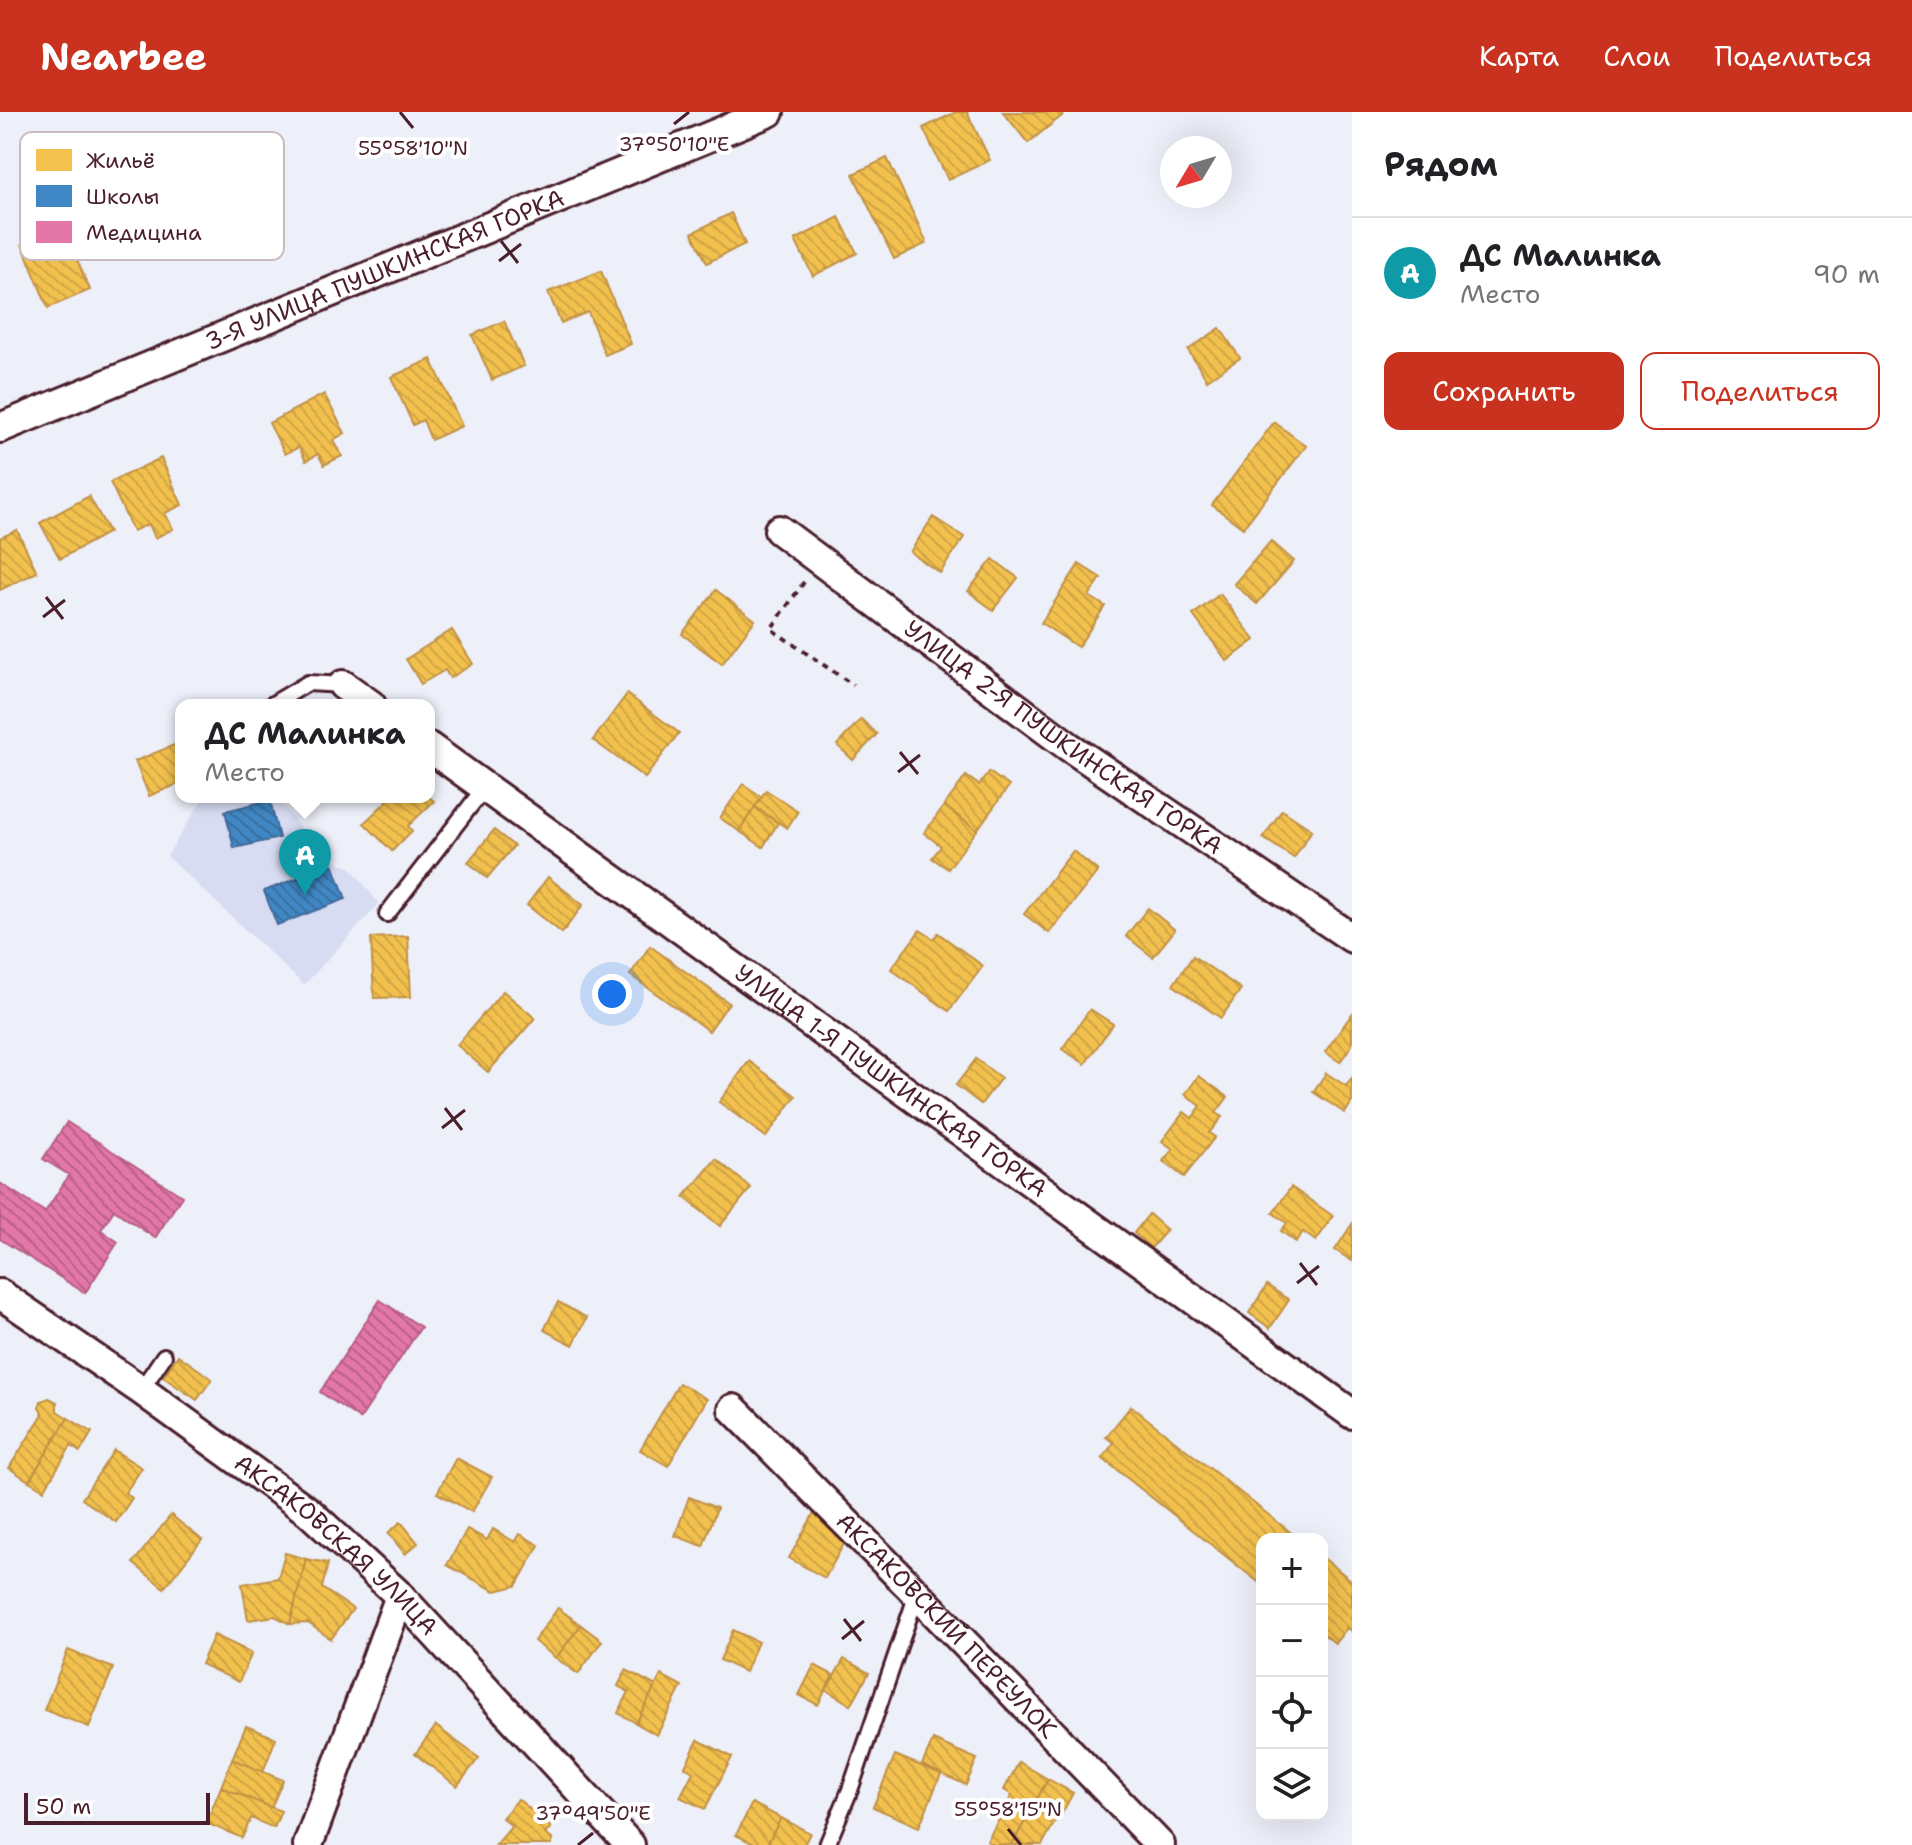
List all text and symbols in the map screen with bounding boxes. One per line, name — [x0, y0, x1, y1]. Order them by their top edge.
text: Nearbee — [40, 31, 207, 82]
text: Карта — [1479, 37, 1559, 75]
text: Слои — [1603, 37, 1670, 75]
text: Поделиться — [1714, 37, 1872, 75]
text: 37°50'10"E — [619, 131, 729, 157]
legend — [20, 132, 284, 260]
text: 55°58'10"N — [358, 135, 468, 161]
north arrow — [1160, 136, 1232, 208]
text: Рядом — [1384, 141, 1498, 187]
text: Жильё — [86, 146, 155, 175]
text: Школы — [86, 182, 160, 211]
street label: 3-Я УЛИЦА ПУШКИНСКАЯ ГОРКА — [200, 182, 569, 358]
text: Медицина — [86, 218, 202, 247]
text: ДС Малинка — [1460, 235, 1661, 276]
text: A — [1400, 256, 1420, 291]
text: 90 m — [1813, 256, 1880, 291]
text: Место — [1460, 276, 1541, 311]
button: Сохранить — [1384, 352, 1624, 430]
button: Поделиться — [1640, 352, 1880, 430]
street label: УЛИЦА 2-Я ПУШКИНСКАЯ ГОРКА — [897, 613, 1229, 862]
popup — [175, 699, 435, 803]
text: ДС Малинка — [204, 713, 406, 754]
text: Место — [204, 754, 285, 789]
pin: A — [279, 829, 331, 895]
street label: УЛИЦА 1-Я ПУШКИНСКАЯ ГОРКА — [728, 957, 1054, 1205]
your location — [592, 974, 632, 1014]
street label: АКСАКОВСКАЯ УЛИЦА — [228, 1447, 445, 1642]
street label: АКСАКОВСКИЙ ПЕРЕУЛОК — [829, 1506, 1064, 1745]
map controls — [1256, 1533, 1328, 1821]
button: + — [1256, 1533, 1328, 1605]
button: − — [1256, 1605, 1328, 1677]
button: locate — [1256, 1677, 1328, 1749]
button: layers — [1256, 1749, 1328, 1821]
scale bar — [24, 1789, 210, 1825]
text: 50 m — [36, 1792, 91, 1821]
text: 55°58'15"N — [954, 1796, 1062, 1822]
text: 37°49'50"E — [535, 1800, 651, 1826]

